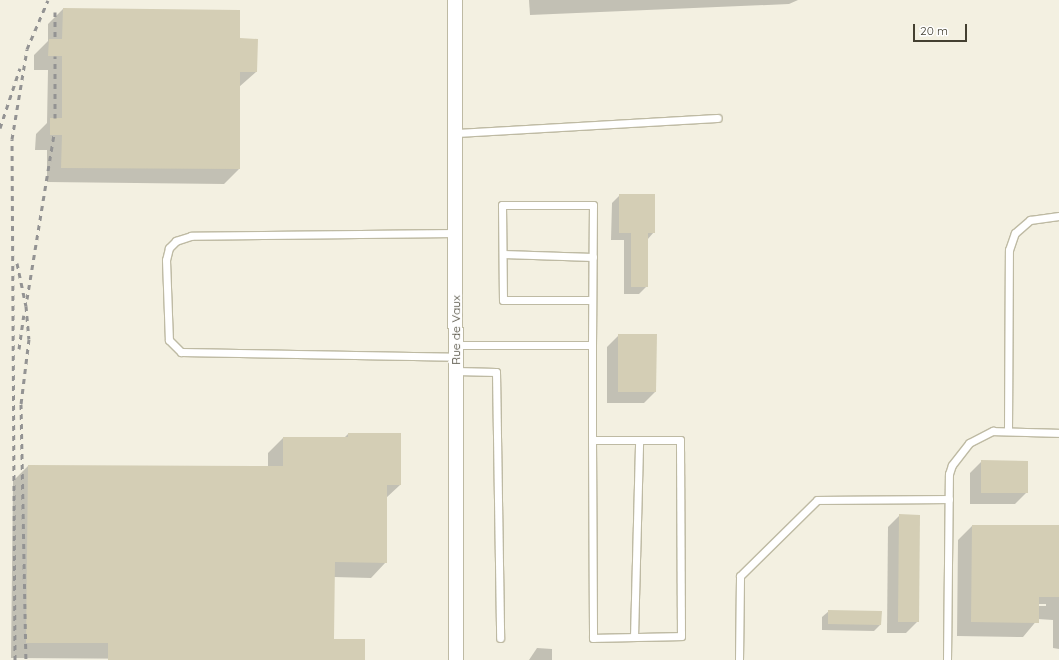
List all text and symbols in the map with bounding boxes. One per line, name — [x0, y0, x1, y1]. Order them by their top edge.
scale bar — [915, 16, 969, 42]
text: 20 m — [920, 23, 948, 38]
street label: Rue de Vaux — [449, 295, 463, 365]

